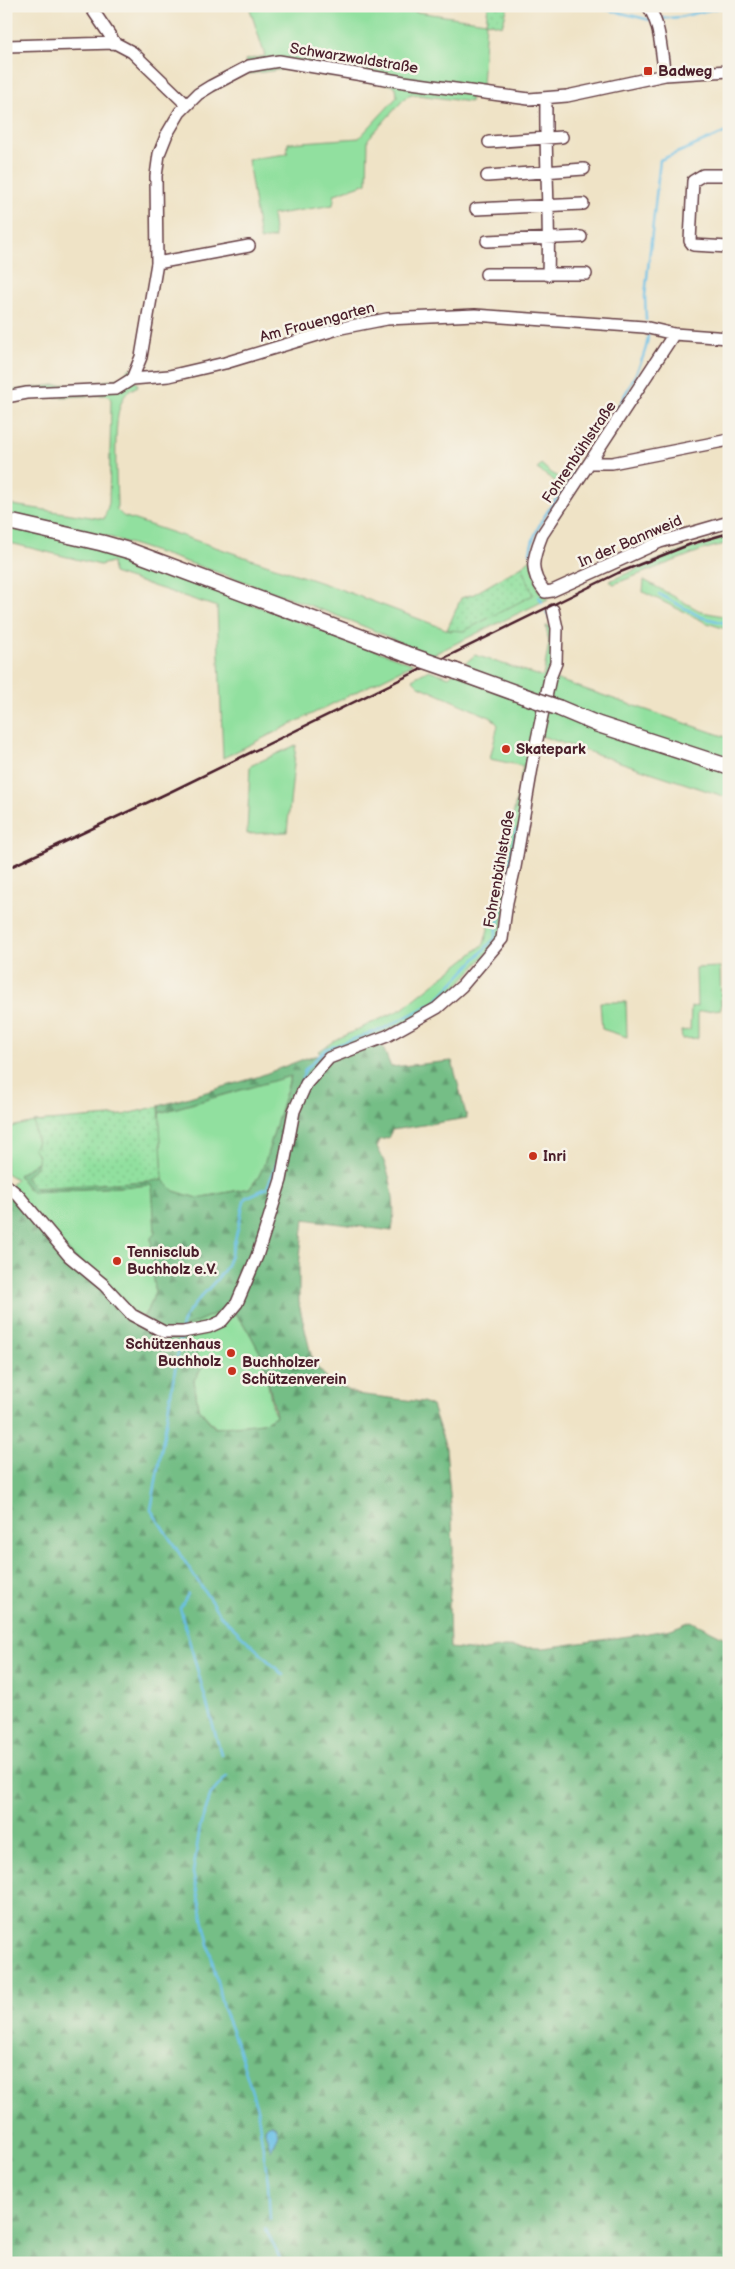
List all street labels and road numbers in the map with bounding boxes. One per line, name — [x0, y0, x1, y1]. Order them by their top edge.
street label: Schwarzwaldstraße — [288, 39, 420, 78]
street label: Am Frauengarten — [258, 298, 377, 347]
street label: Fohrenbühlstraße — [538, 397, 621, 507]
street label: In der Bannweid — [576, 511, 685, 572]
street label: Fohrenbühlstraße — [480, 809, 519, 929]

